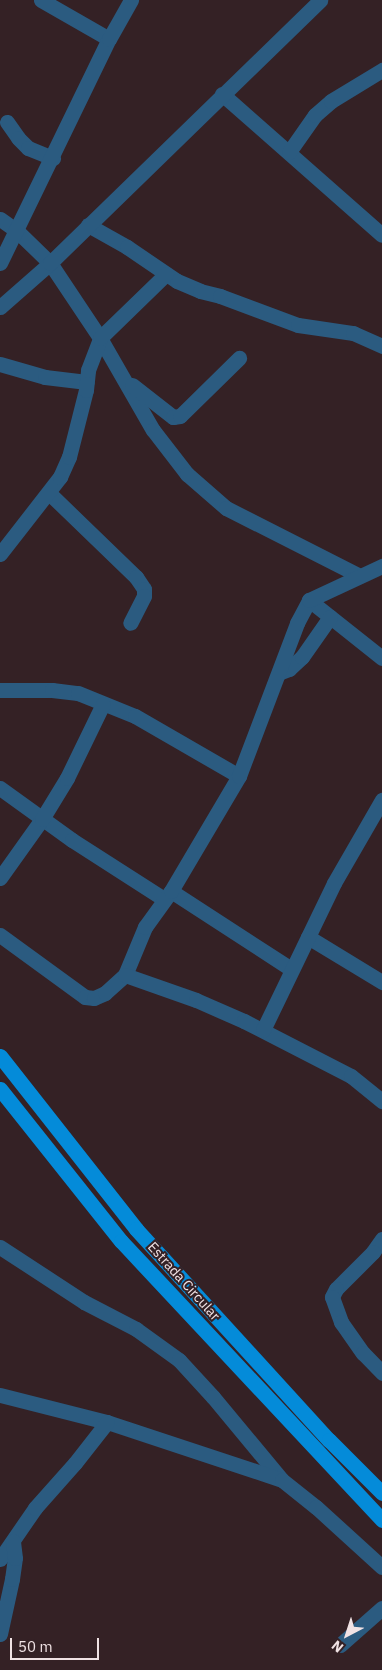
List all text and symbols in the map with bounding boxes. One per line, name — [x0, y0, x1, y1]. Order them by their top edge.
street label: Estrada Circular — [144, 1238, 224, 1324]
north arrow — [322, 1610, 372, 1660]
scale bar — [12, 1628, 101, 1660]
text: N — [328, 1636, 347, 1657]
text: 50 m — [18, 1637, 53, 1656]

